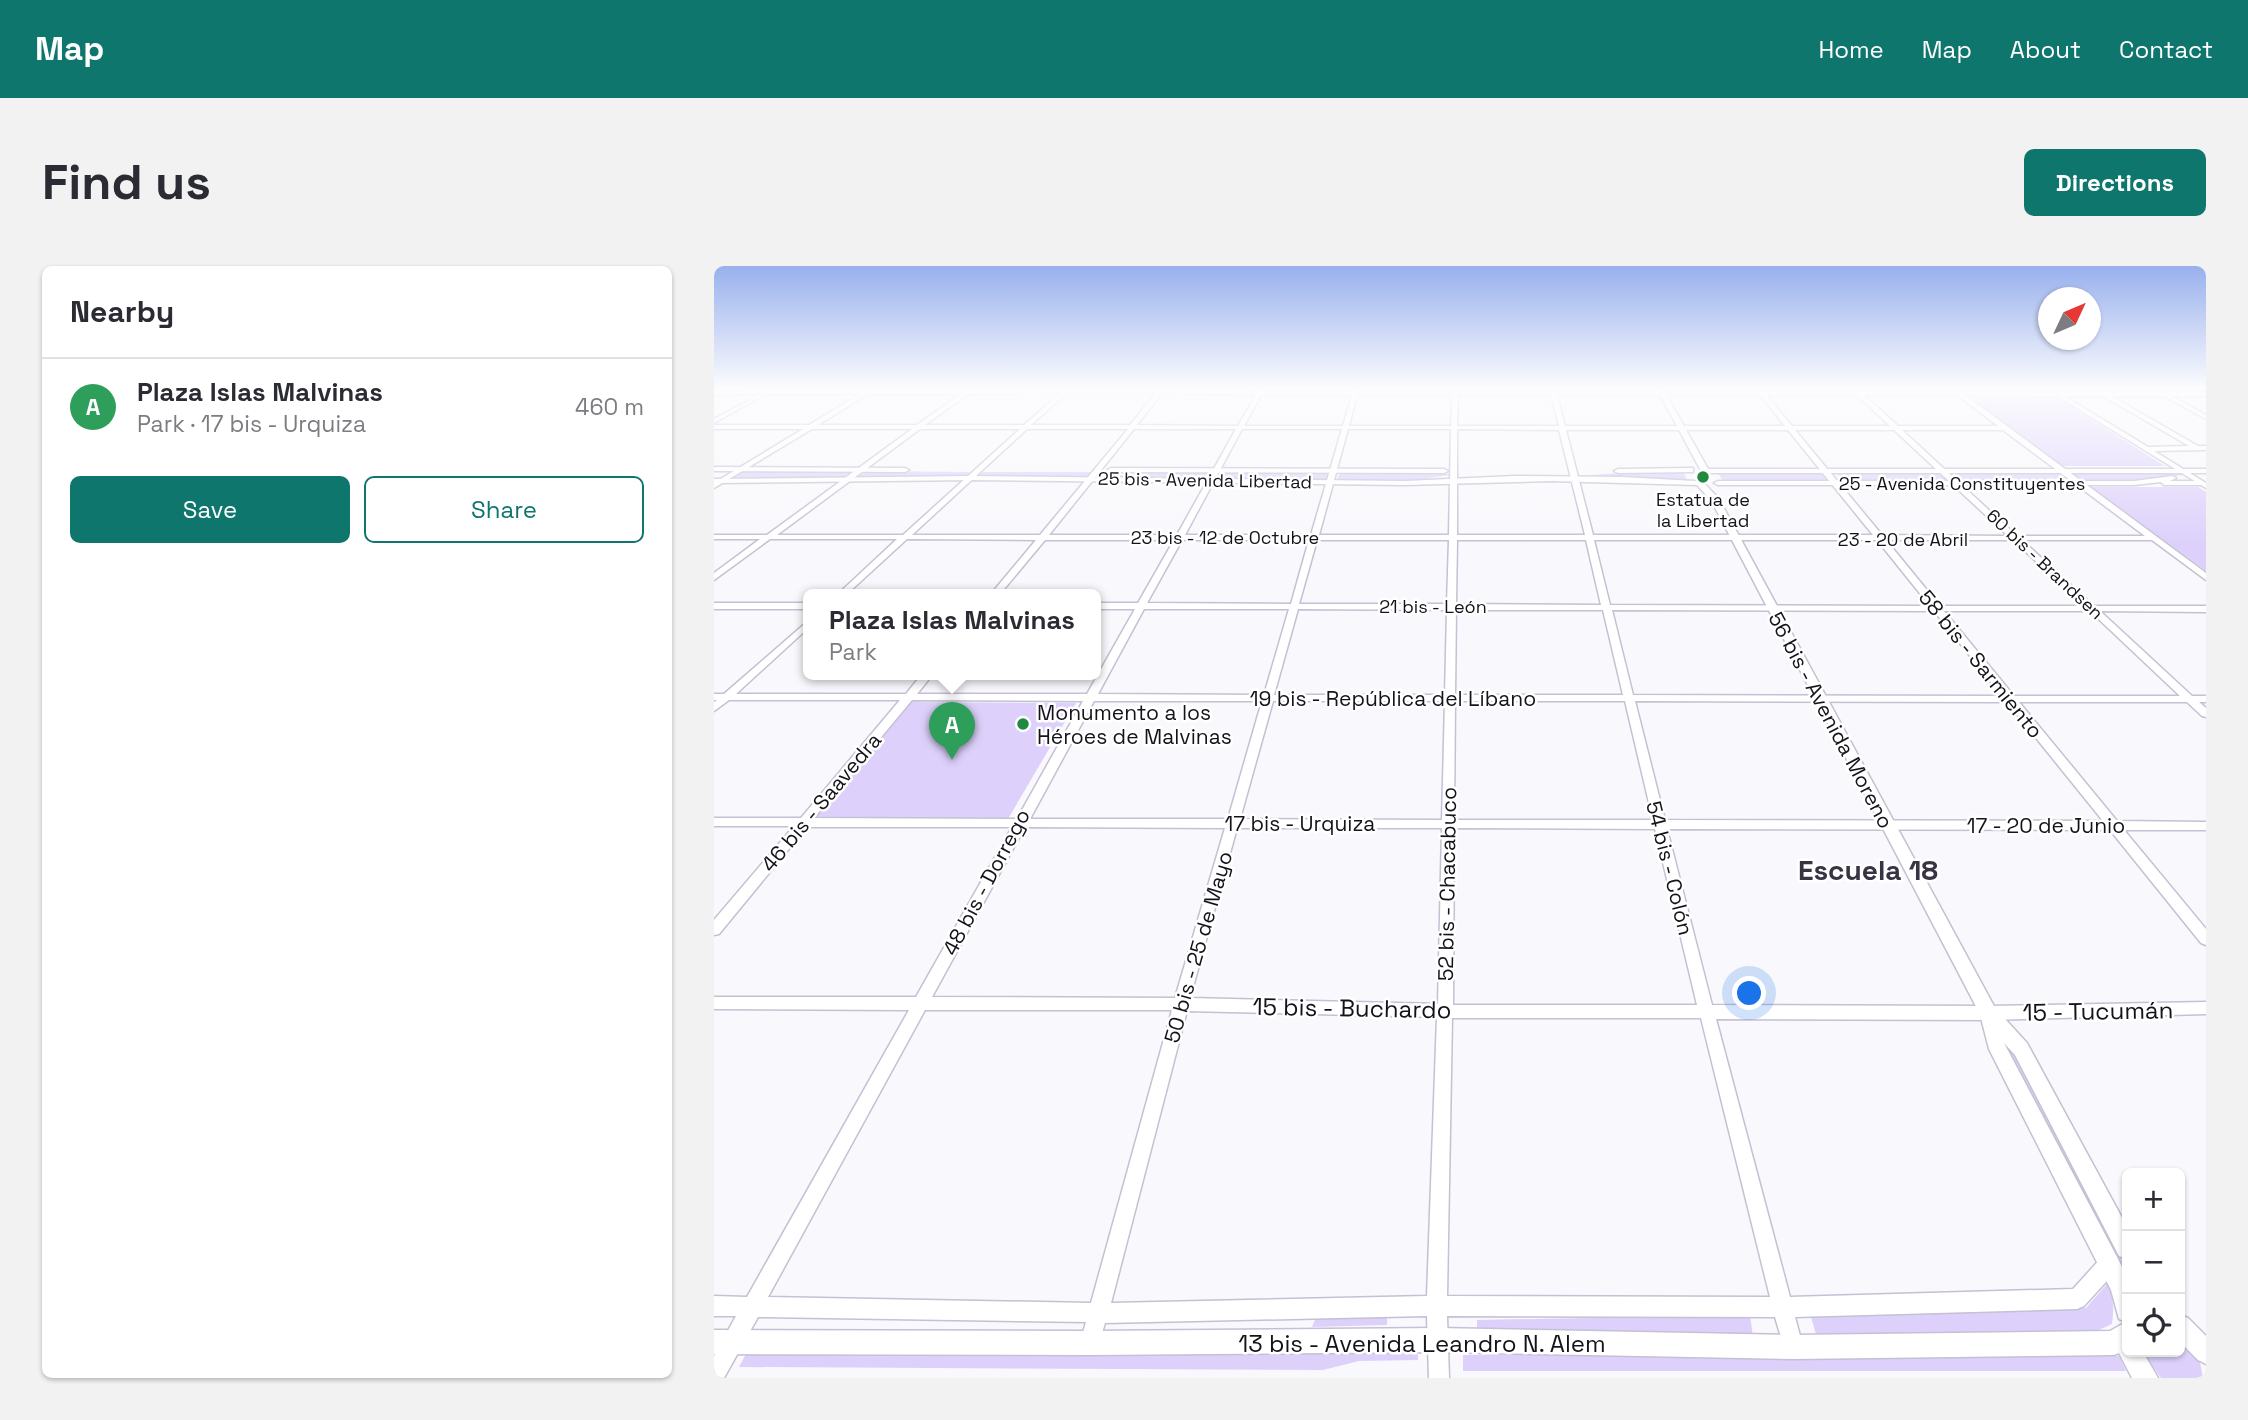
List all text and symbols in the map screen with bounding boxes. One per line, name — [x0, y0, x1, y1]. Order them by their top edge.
text: Map — [35, 28, 104, 70]
text: Home — [1818, 34, 1884, 65]
text: Map — [1922, 34, 1972, 65]
text: About — [2010, 34, 2081, 65]
text: Contact — [2119, 34, 2213, 65]
button: Directions — [2024, 149, 2206, 216]
text: Find us — [42, 151, 211, 213]
north arrow — [2038, 287, 2101, 350]
text: Nearby — [70, 292, 174, 331]
text: Plaza Islas Malvinas — [137, 375, 383, 409]
text: A — [86, 392, 100, 422]
text: 460 m — [575, 392, 644, 422]
text: Park · 17 bis - Urquiza — [137, 409, 366, 439]
street label: 25 bis - Avenida Libertad — [1098, 467, 1312, 493]
marker: Estatua de la Libertad — [1695, 469, 1711, 485]
street label: 25 - Avenida Constituyentes — [1839, 472, 2085, 495]
button: Save — [70, 476, 350, 543]
button: Share — [364, 476, 644, 543]
place label: Estatua de la Libertad — [1656, 488, 1750, 532]
street label: 60 bis - Brandsen — [1982, 504, 2108, 624]
street label: 23 bis - 12 de Octubre — [1131, 526, 1319, 549]
street label: 23 - 20 de Abril — [1838, 528, 1968, 551]
street label: 58 bis - Sarmiento — [1913, 584, 2049, 744]
popup — [803, 589, 1101, 680]
street label: 21 bis - León — [1379, 595, 1487, 618]
text: Plaza Islas Malvinas — [829, 603, 1075, 637]
street label: 56 bis - Avenida Moreno — [1762, 607, 1900, 833]
text: Park — [829, 637, 877, 667]
street label: 19 bis - República del Líbano — [1250, 685, 1536, 712]
place label: Monumento a los Héroes de Malvinas — [1037, 699, 1232, 750]
pin: A — [929, 702, 975, 760]
marker: Monumento a los Héroes de Malvinas — [1015, 716, 1031, 732]
street label: 46 bis - Saavedra — [755, 727, 887, 877]
street label: 52 bis - Chacabuco — [1432, 787, 1462, 981]
street label: 54 bis - Colón — [1640, 798, 1700, 938]
street label: 48 bis - Dorrego — [936, 804, 1036, 960]
street label: 17 bis - Urquiza — [1225, 810, 1375, 837]
street label: 17 - 20 de Junio — [1967, 812, 2125, 839]
street label: 50 bis - 25 de Mayo — [1158, 848, 1238, 1046]
district label: Escuela 18 — [1798, 852, 1938, 888]
your location — [1732, 976, 1766, 1010]
street label: 15 bis - Buchardo — [1252, 991, 1452, 1025]
street label: 15 - Tucumán — [2022, 994, 2174, 1028]
map controls — [2122, 1168, 2185, 1357]
button: + — [2122, 1168, 2185, 1231]
button: − — [2122, 1231, 2185, 1294]
button: locate — [2122, 1294, 2185, 1357]
street label: 13 bis - Avenida Leandro N. Alem — [1238, 1328, 1606, 1359]

